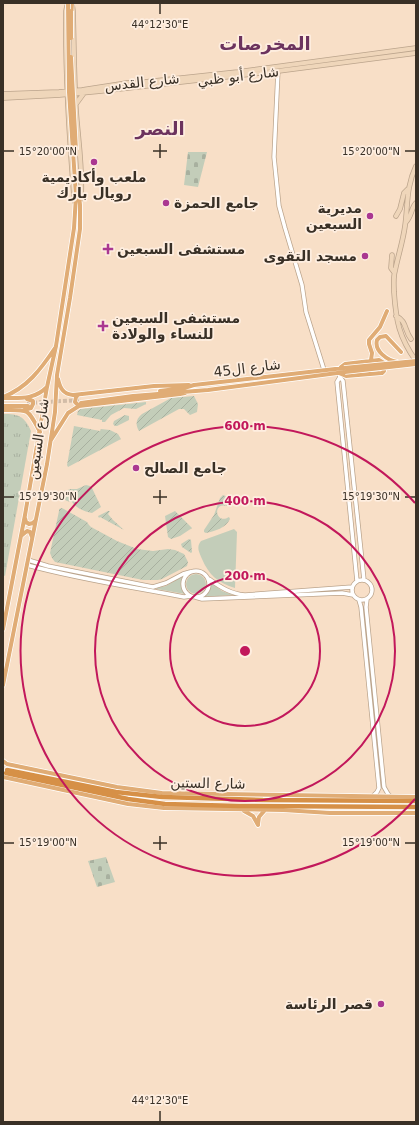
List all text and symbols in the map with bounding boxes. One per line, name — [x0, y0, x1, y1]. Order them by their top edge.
text: 44°12'30"E — [132, 19, 188, 30]
district label: المخرصات — [219, 33, 311, 55]
street label: شارع أبو ظبي — [196, 62, 280, 90]
street label: شارع القدس — [104, 70, 180, 95]
district label: النصر — [134, 118, 185, 140]
text: 15°20'00"N — [19, 146, 77, 157]
text: 15°20'00"N — [342, 146, 400, 157]
marker: ملعب وأكاديمية رويال بارك — [89, 157, 99, 167]
place label: ملعب وأكاديمية رويال بارك — [42, 168, 146, 202]
place label: جامع الحمزة — [174, 195, 259, 212]
marker: جامع الحمزة — [161, 198, 171, 208]
place label: مديرية السبعين — [306, 200, 362, 233]
marker: مديرية السبعين — [365, 211, 375, 221]
place label: مستشفى السبعين — [117, 241, 245, 258]
marker: مستشفى السبعين — [102, 243, 114, 255]
place label: مسجد التقوى — [264, 248, 357, 265]
marker: مسجد التقوى — [360, 251, 370, 261]
place label: مستشفى السبعين للنساء والولادة — [112, 310, 240, 343]
marker: مستشفى السبعين للنساء والولادة — [97, 320, 109, 332]
street label: شارع ال45 — [213, 356, 282, 381]
street label: شارع السبعين — [24, 397, 53, 481]
text: 600 m — [224, 419, 266, 433]
place label: جامع الصالح — [144, 460, 227, 477]
marker: جامع الصالح — [131, 463, 141, 473]
text: 15°19'30"N — [19, 491, 77, 502]
text: 15°19'30"N — [342, 491, 400, 502]
text: 400 m — [224, 494, 266, 508]
text: 200 m — [224, 569, 266, 583]
centre of rings — [238, 644, 252, 658]
street label: شارع الستين — [170, 774, 246, 793]
text: 15°19'00"N — [19, 837, 77, 848]
text: 15°19'00"N — [342, 837, 400, 848]
place label: قصر الرئاسة — [285, 996, 373, 1013]
marker: قصر الرئاسة — [376, 999, 386, 1009]
text: 44°12'30"E — [132, 1095, 188, 1106]

